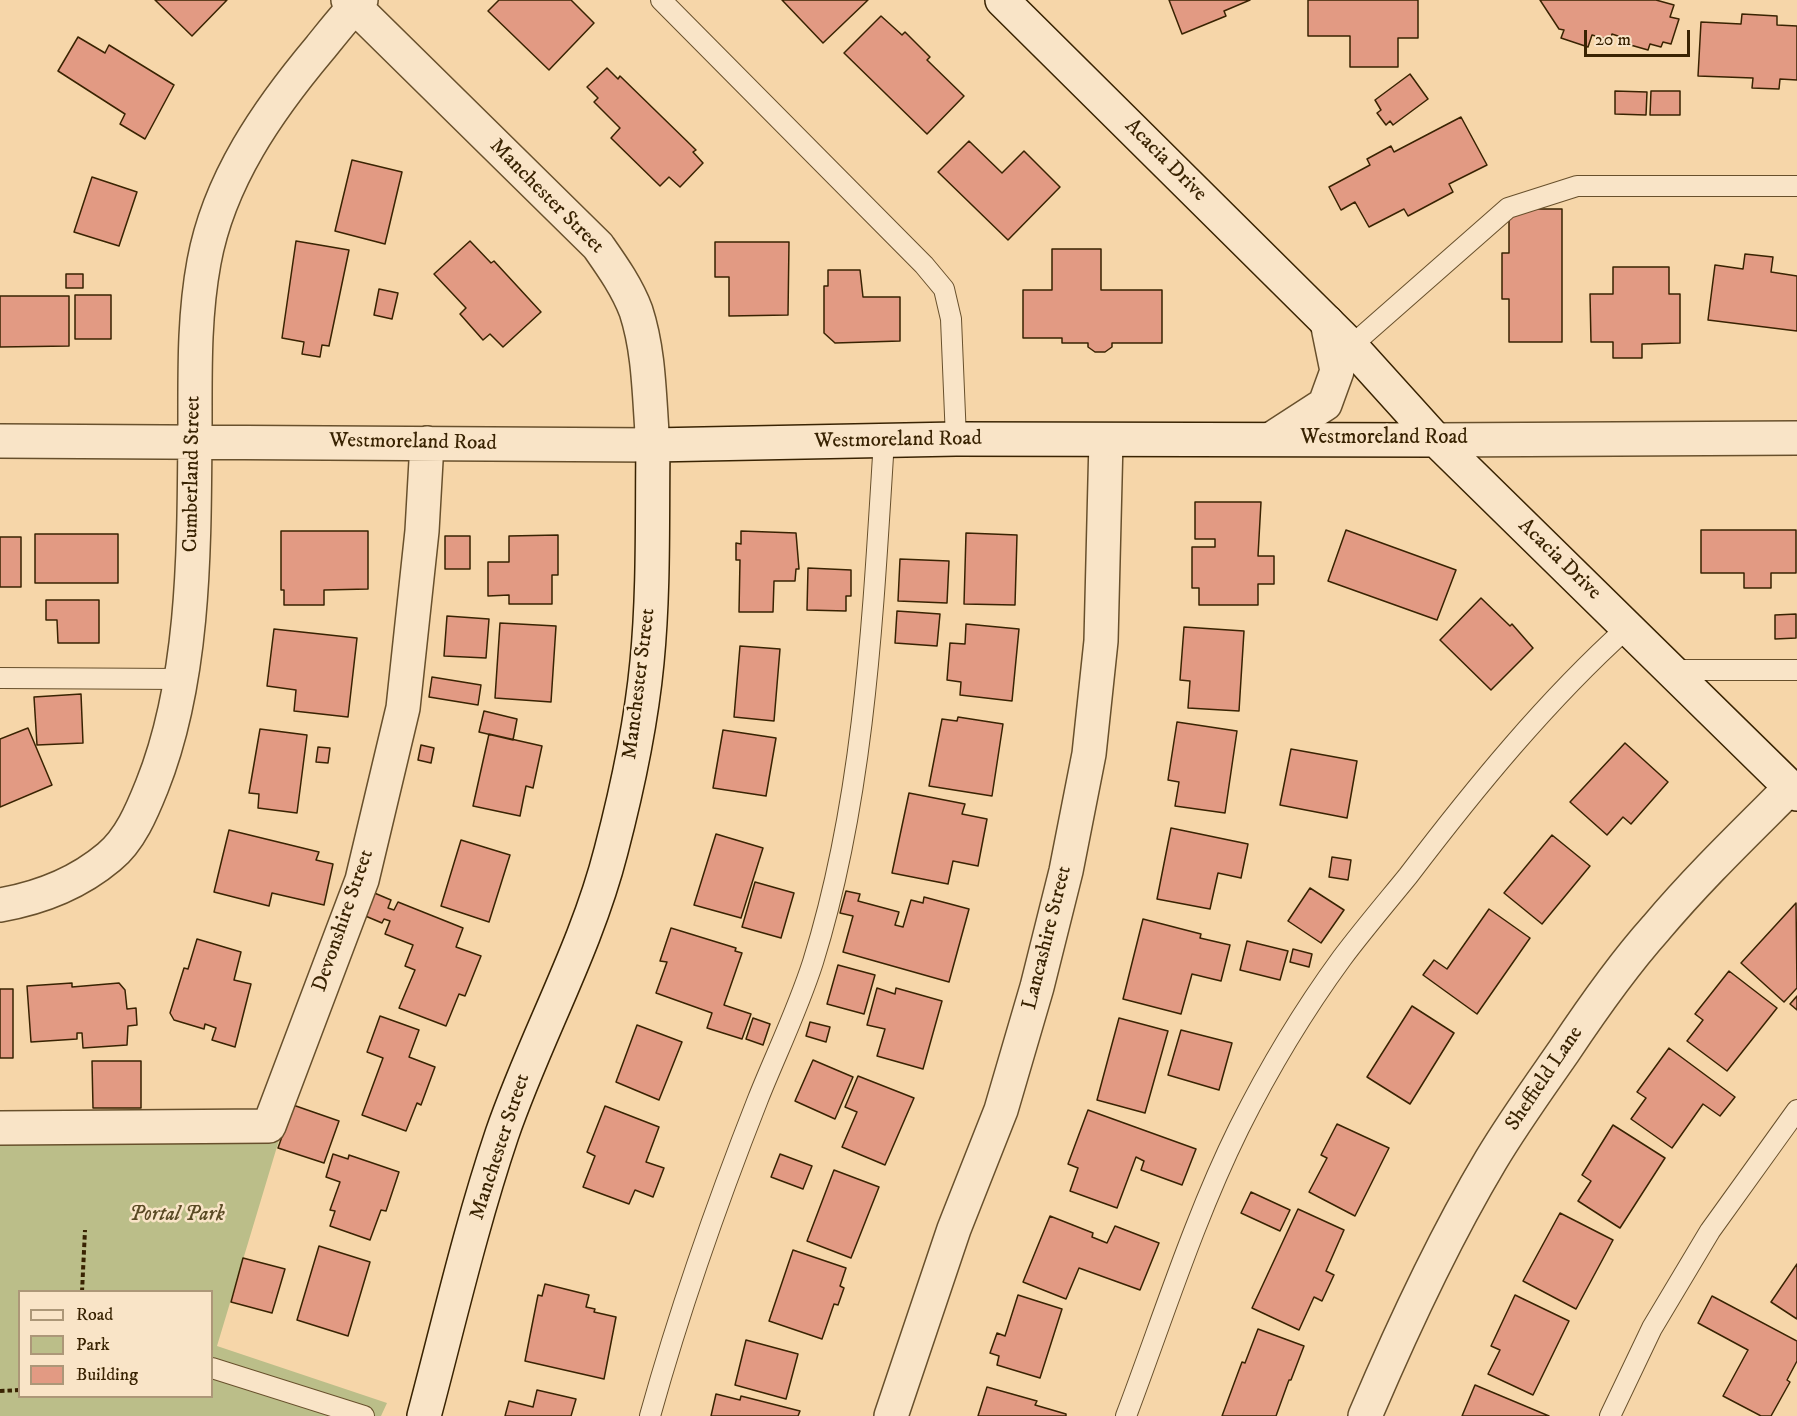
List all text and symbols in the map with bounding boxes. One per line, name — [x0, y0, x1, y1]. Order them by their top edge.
scale bar — [1587, 18, 1694, 56]
text: 20 m — [1595, 29, 1631, 51]
street label: Acacia Drive — [1119, 115, 1211, 207]
street label: Manchester Street — [483, 134, 609, 260]
street label: Cumberland Street — [179, 395, 207, 553]
street label: Westmoreland Road — [1300, 426, 1468, 452]
street label: Westmoreland Road — [814, 427, 982, 455]
street label: Westmoreland Road — [329, 429, 497, 457]
street label: Acacia Drive — [1512, 514, 1606, 606]
street label: Manchester Street — [618, 607, 662, 761]
street label: Devonshire Street — [308, 847, 380, 995]
street label: Lancashire Street — [1018, 864, 1078, 1012]
street label: Sheffield Lane — [1501, 1022, 1589, 1136]
street label: Manchester Street — [466, 1071, 536, 1223]
park label: Portal Park — [129, 1203, 225, 1229]
legend — [18, 1290, 213, 1398]
text: Road — [76, 1304, 113, 1326]
text: Park — [76, 1334, 110, 1356]
text: Building — [76, 1364, 138, 1386]

